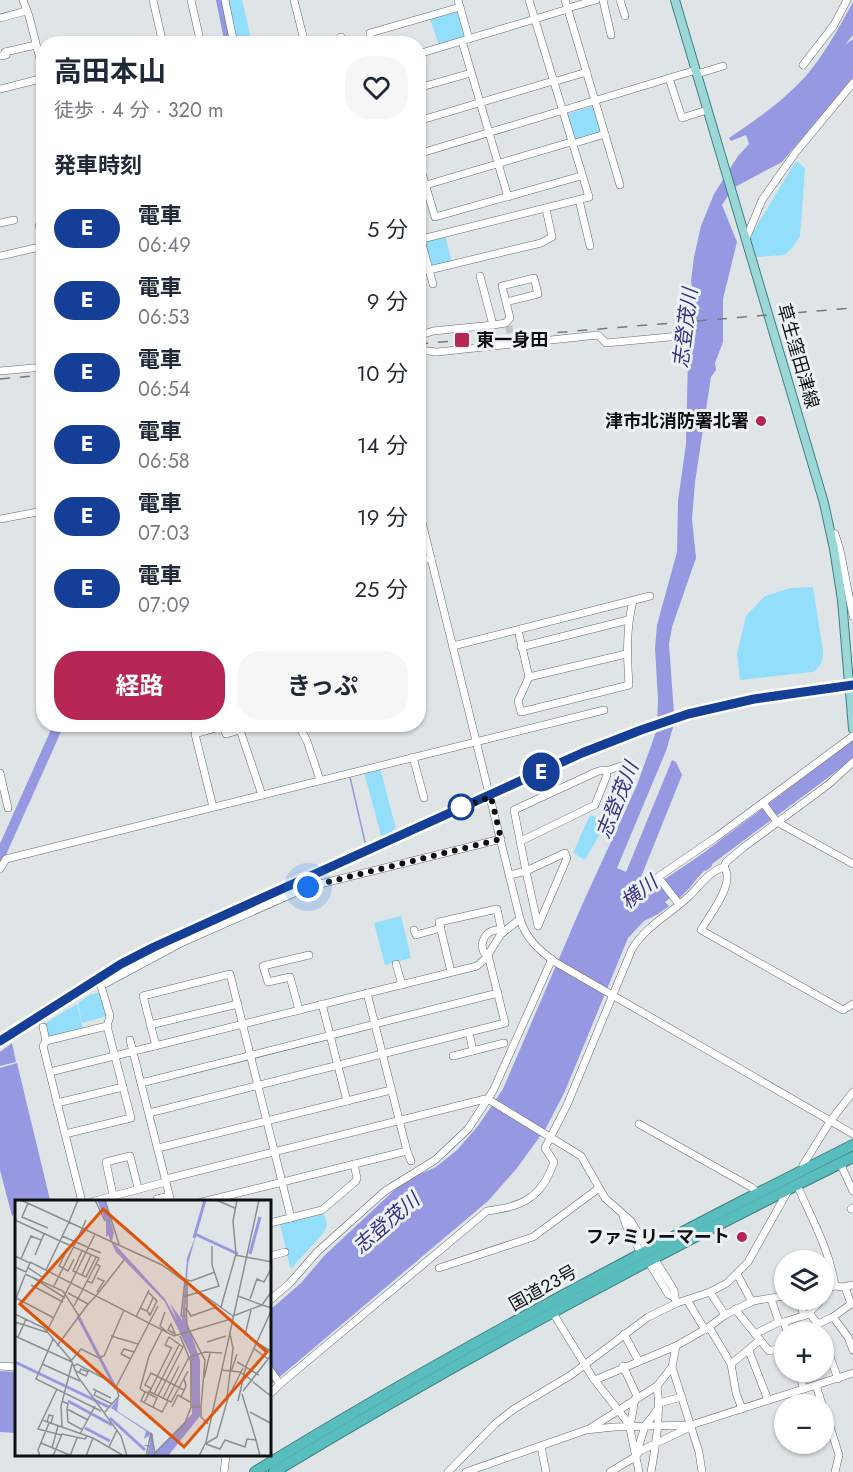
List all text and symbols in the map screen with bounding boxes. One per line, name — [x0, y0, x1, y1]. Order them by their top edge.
text: 高田本山 — [54, 51, 166, 92]
button: heart — [345, 56, 408, 119]
text: 徒歩 · 4 分 · 320 m — [54, 96, 224, 125]
text: 発車時刻 — [54, 149, 142, 181]
text: 電車 — [138, 199, 182, 231]
text: E — [81, 213, 93, 243]
text: 5 分 — [367, 213, 408, 245]
text: 06:49 — [138, 231, 191, 260]
text: 電車 — [138, 271, 182, 303]
text: E — [81, 285, 93, 315]
text: 9 分 — [367, 285, 408, 317]
water label: 志登茂川 — [666, 285, 705, 370]
street label: 草生窪田津線 — [771, 301, 825, 411]
text: 06:53 — [138, 303, 190, 332]
place label: 東一身田 — [476, 327, 548, 353]
marker: 東一身田 — [453, 331, 471, 349]
text: 電車 — [138, 343, 182, 375]
text: E — [81, 357, 93, 387]
text: 10 分 — [356, 357, 408, 389]
text: 06:54 — [138, 375, 190, 404]
place label: 津市北消防署北署 — [605, 408, 749, 434]
marker: 津市北消防署北署 — [754, 414, 768, 428]
text: 電車 — [138, 415, 182, 447]
text: E — [81, 429, 93, 459]
text: 14 分 — [357, 429, 408, 461]
text: 06:58 — [138, 447, 190, 476]
text: 電車 — [138, 487, 182, 519]
text: E — [81, 501, 93, 531]
text: 19 分 — [357, 501, 408, 533]
text: 07:03 — [138, 519, 189, 548]
text: 電車 — [138, 559, 182, 591]
text: E — [81, 573, 93, 603]
text: 25 分 — [354, 573, 408, 605]
text: 07:09 — [138, 591, 190, 620]
button: 経路 — [54, 651, 225, 720]
button: きっぷ — [237, 651, 408, 720]
line badge: E — [522, 752, 560, 792]
water label: 志登茂川 — [589, 756, 647, 843]
text: E — [535, 757, 547, 787]
unlabelled marker — [448, 794, 474, 820]
water label: 横川 — [615, 867, 666, 916]
your location — [293, 872, 323, 902]
water label: 志登茂川 — [347, 1185, 428, 1261]
inset map — [15, 1200, 272, 1457]
place label: ファミリーマート — [586, 1224, 730, 1250]
marker: ファミリーマート — [735, 1230, 749, 1244]
map controls — [774, 1250, 834, 1454]
button: layers — [774, 1250, 834, 1310]
street label: 国道23号 — [504, 1259, 582, 1317]
button: + — [774, 1322, 834, 1382]
button: − — [774, 1394, 834, 1454]

